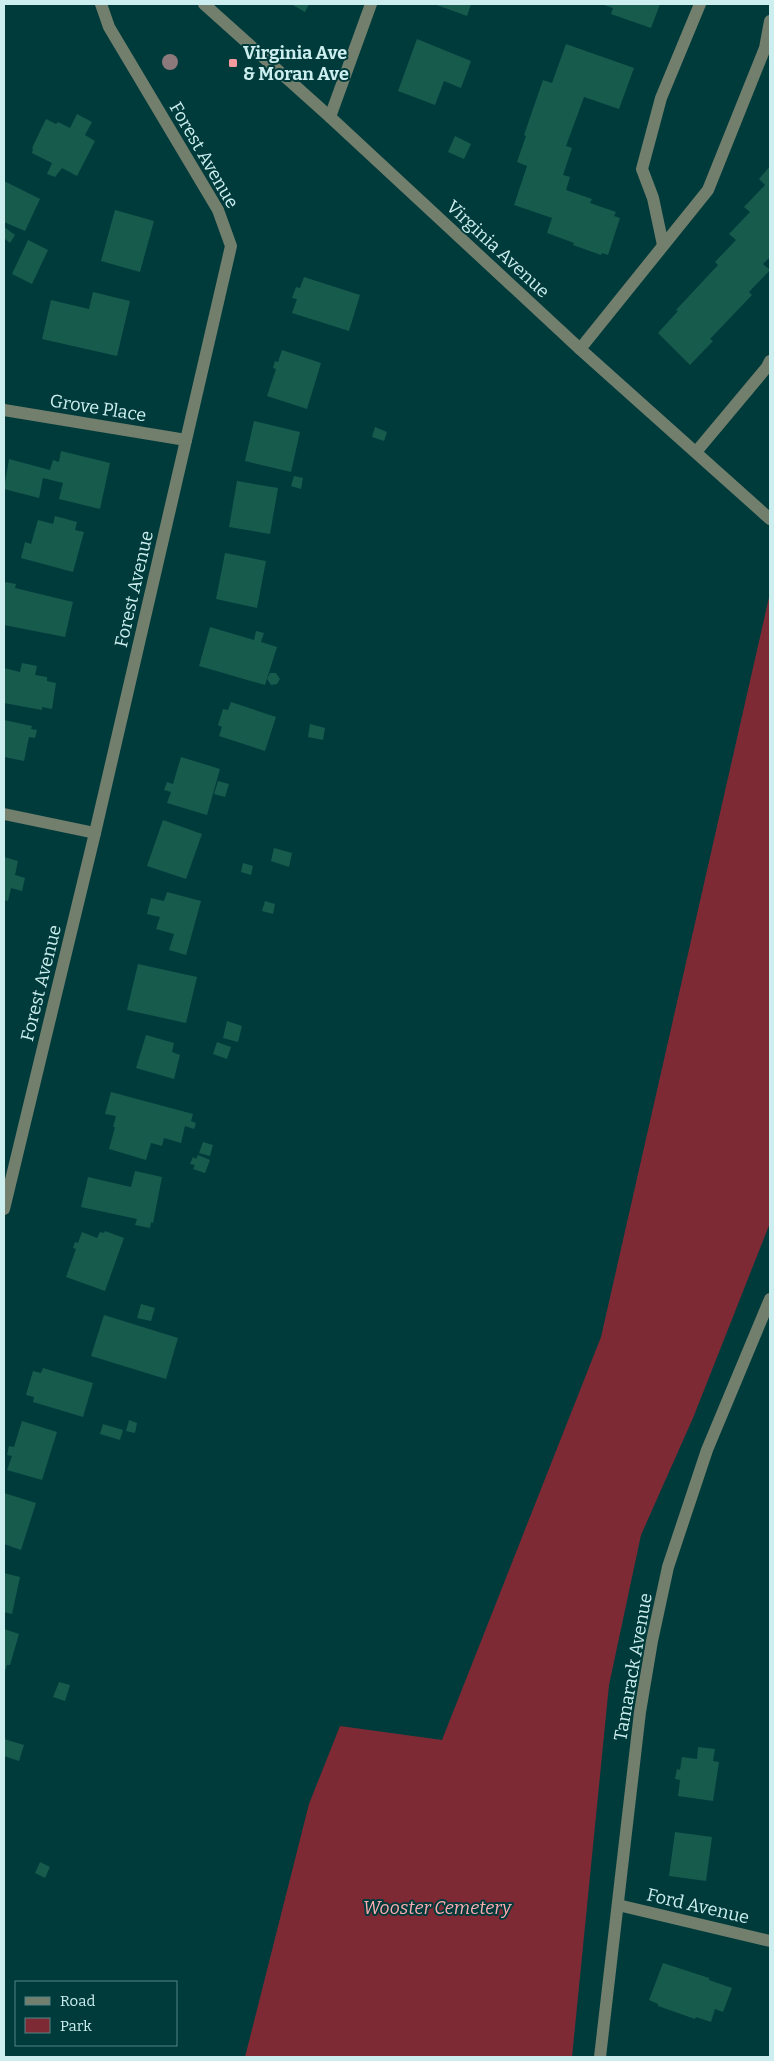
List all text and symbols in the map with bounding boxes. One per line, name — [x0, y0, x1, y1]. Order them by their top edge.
place label: Virginia Ave & Moran Ave — [243, 42, 349, 85]
marker: Virginia Ave & Moran Ave — [227, 57, 239, 69]
street label: Forest Avenue — [165, 98, 243, 212]
street label: Virginia Avenue — [442, 196, 554, 302]
street label: Grove Place — [48, 390, 148, 426]
street label: Forest Avenue — [110, 529, 158, 649]
street label: Forest Avenue — [16, 923, 66, 1043]
street label: Tamarack Avenue — [609, 1591, 657, 1743]
street label: Ford Avenue — [645, 1884, 751, 1928]
park label: Wooster Cemetery — [363, 1897, 512, 1919]
legend — [15, 1981, 178, 2046]
text: Road — [60, 1992, 95, 2010]
text: Park — [60, 2017, 92, 2035]

